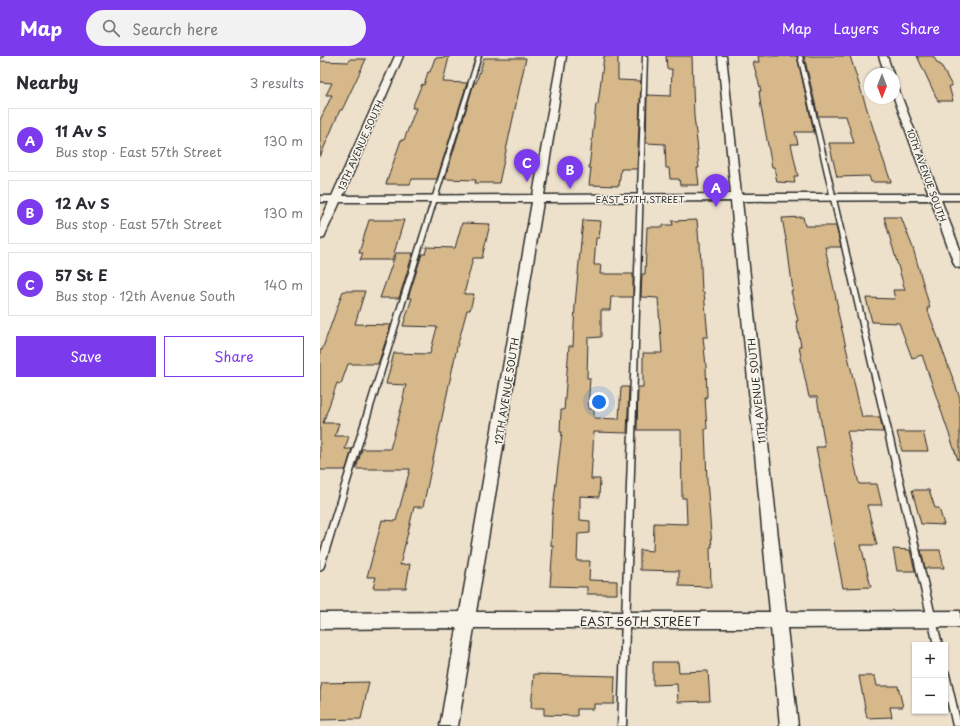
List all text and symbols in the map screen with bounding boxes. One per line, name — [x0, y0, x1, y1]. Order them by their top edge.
search box — [86, 10, 366, 46]
text: Map — [20, 14, 62, 42]
icon: search — [100, 17, 122, 39]
text: Search here — [132, 17, 218, 40]
text: Map — [782, 18, 812, 39]
text: Layers — [834, 18, 879, 39]
text: Share — [901, 18, 940, 39]
north arrow — [864, 68, 900, 104]
text: Nearby — [16, 69, 78, 95]
text: 3 results — [250, 73, 304, 92]
street label: 13TH AVENUE SOUTH — [334, 98, 386, 192]
text: 11 Av S — [55, 119, 107, 142]
street label: 10TH AVENUE SOUTH — [904, 126, 950, 224]
text: A — [25, 131, 35, 150]
text: 130 m — [264, 131, 303, 150]
text: Bus stop · East 57th Street — [55, 142, 222, 161]
pin: C — [514, 149, 540, 182]
pin: B — [557, 156, 583, 189]
pin: A — [703, 174, 729, 207]
text: 12 Av S — [55, 191, 110, 214]
street label: EAST 57TH STREET — [595, 192, 685, 206]
text: B — [26, 203, 34, 222]
text: 130 m — [264, 203, 303, 222]
text: Bus stop · East 57th Street — [55, 214, 222, 233]
text: 57 St E — [55, 263, 108, 286]
text: C — [25, 275, 35, 294]
text: 140 m — [264, 275, 303, 294]
text: Bus stop · 12th Avenue South — [55, 286, 235, 305]
button: Save — [16, 336, 156, 377]
button: Share — [164, 336, 304, 377]
street label: 12TH AVENUE SOUTH — [490, 336, 522, 446]
street label: 11TH AVENUE SOUTH — [743, 337, 769, 445]
your location — [589, 392, 609, 412]
street label: EAST 56TH STREET — [580, 612, 701, 630]
map controls — [912, 642, 948, 714]
button: + — [912, 642, 948, 678]
button: − — [912, 678, 948, 714]

